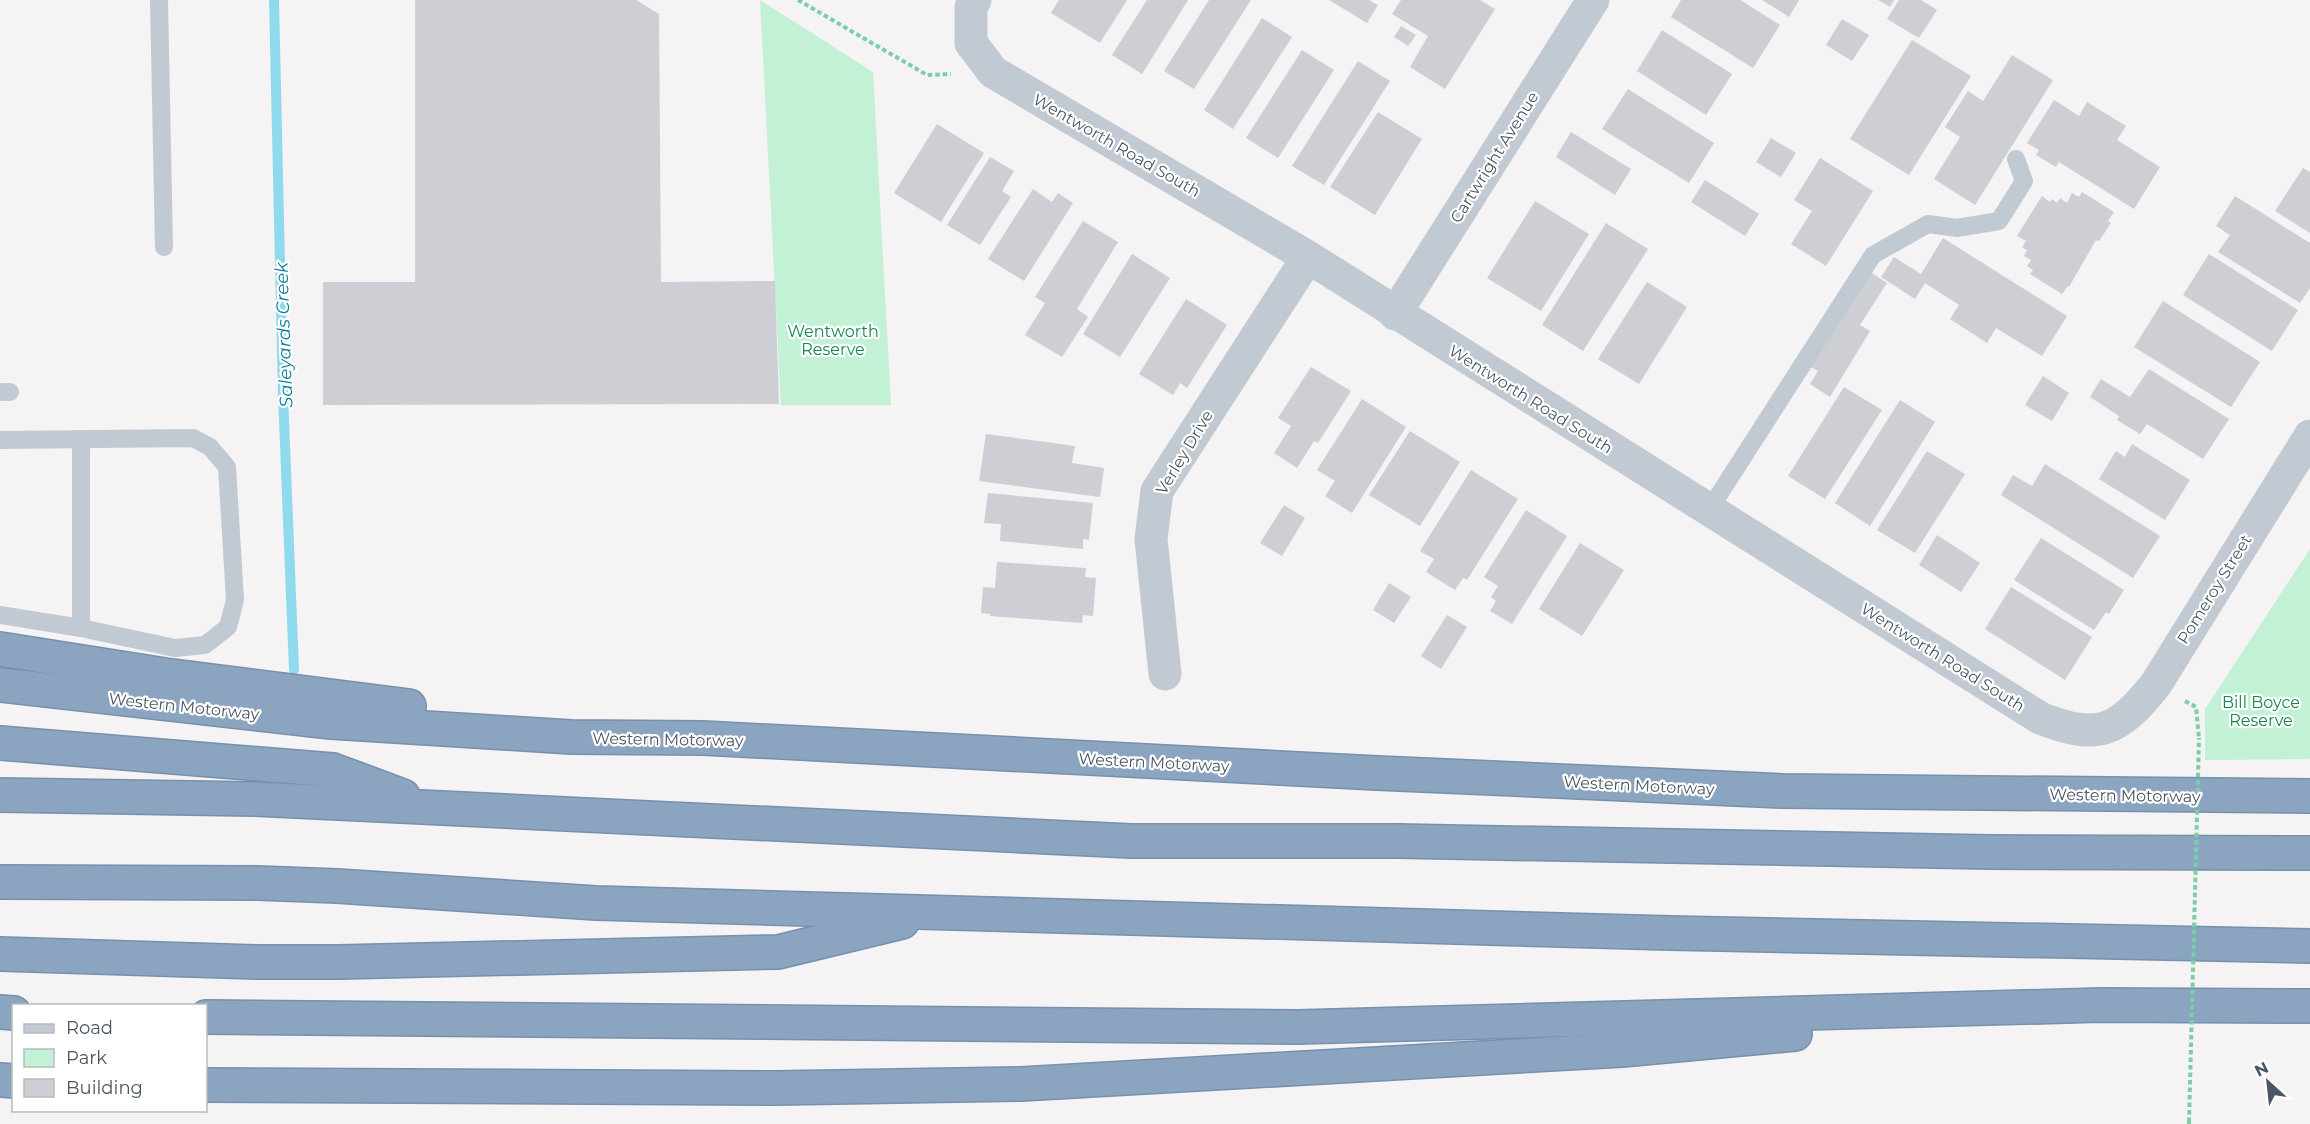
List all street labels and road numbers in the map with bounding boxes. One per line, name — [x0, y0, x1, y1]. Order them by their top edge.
street label: Cartwright Avenue — [1446, 88, 1543, 226]
street label: Wentworth Road South — [1030, 90, 1204, 201]
street label: Wentworth Road South — [1445, 341, 1616, 458]
street label: Verley Drive — [1152, 407, 1217, 498]
street label: Pomeroy Street — [2173, 531, 2256, 647]
street label: Wentworth Road South — [1857, 599, 2028, 716]
street label: Western Motorway — [108, 689, 260, 724]
street label: Western Motorway — [592, 729, 744, 750]
street label: Western Motorway — [1078, 749, 1230, 776]
street label: Western Motorway — [1563, 772, 1715, 799]
street label: Western Motorway — [2049, 785, 2201, 806]

